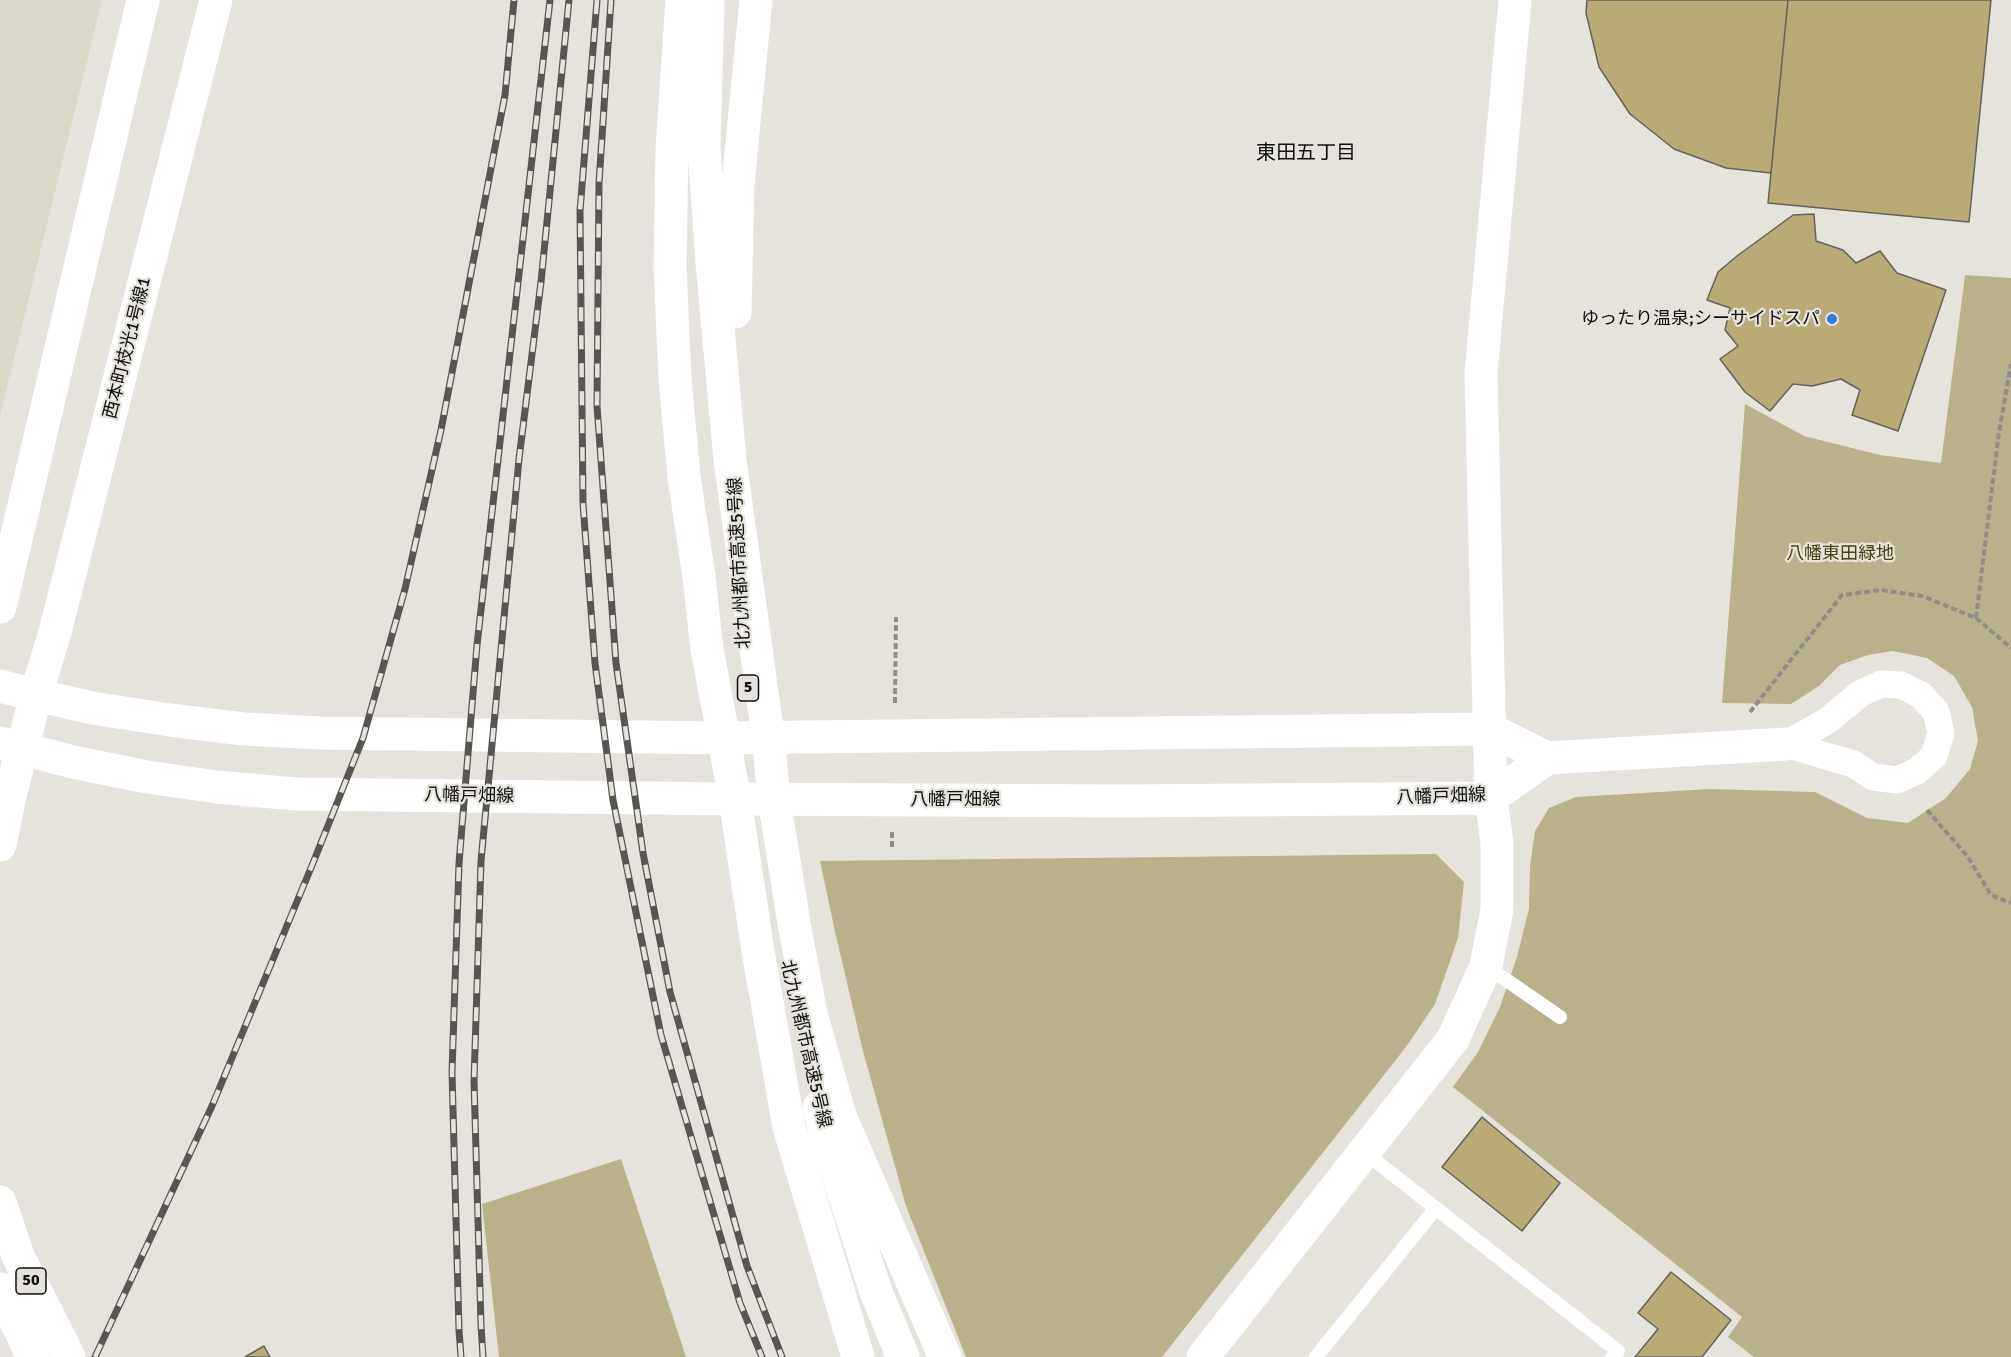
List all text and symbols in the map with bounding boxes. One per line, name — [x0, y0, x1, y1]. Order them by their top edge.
district label: 東田五丁目 — [1256, 142, 1356, 166]
street label: 西本町枝光1号線1 — [100, 275, 156, 421]
place label: ゆったり温泉;シーサイドスパ — [1581, 308, 1820, 330]
marker: ゆったり温泉;シーサイドスパ — [1825, 312, 1839, 326]
street label: 北九州都市高速5号線 — [725, 477, 755, 649]
park label: 八幡東田緑地 — [1786, 543, 1894, 565]
road number: 5 — [738, 675, 758, 701]
street label: 八幡戸畑線 — [424, 784, 514, 808]
street label: 八幡戸畑線 — [1396, 785, 1486, 809]
street label: 八幡戸畑線 — [910, 789, 1000, 811]
street label: 北九州都市高速5号線 — [775, 958, 835, 1130]
road number: 50 — [16, 1268, 46, 1294]

